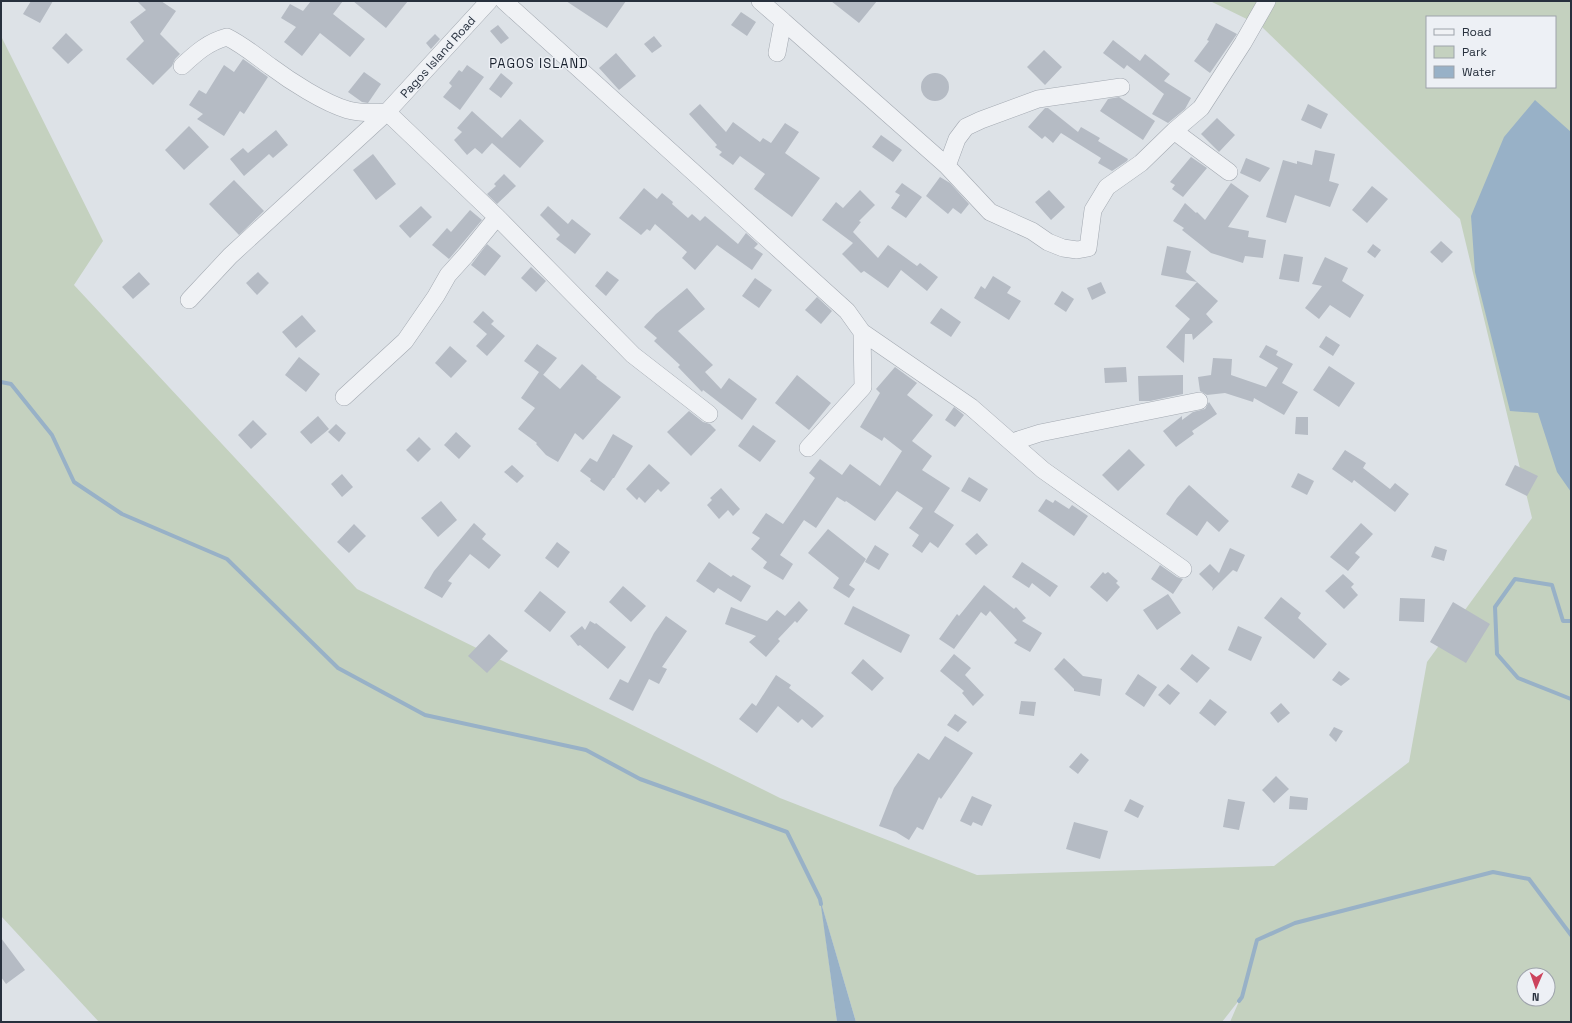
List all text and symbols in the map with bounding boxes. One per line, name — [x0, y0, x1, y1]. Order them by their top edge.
street label: Pagos Island Road — [397, 13, 479, 101]
legend — [1426, 16, 1556, 88]
text: Road — [1462, 24, 1491, 40]
text: Park — [1462, 44, 1487, 60]
district label: PAGOS ISLAND — [489, 55, 589, 72]
text: Water — [1462, 64, 1496, 80]
north arrow — [1516, 967, 1556, 1007]
text: N — [1532, 990, 1540, 1004]

